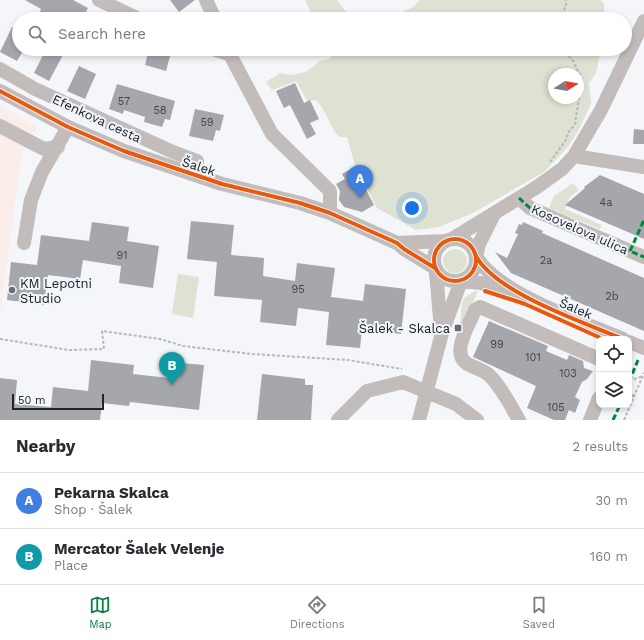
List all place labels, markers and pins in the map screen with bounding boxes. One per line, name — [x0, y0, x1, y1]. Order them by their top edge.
pin: A — [347, 165, 373, 198]
place label: KM Lepotni Studio — [20, 276, 92, 306]
marker: KM Lepotni Studio — [7, 285, 17, 295]
place label: Šalek - Skalca — [359, 320, 451, 336]
marker: Šalek - Skalca — [453, 323, 463, 333]
pin: B — [159, 352, 185, 385]

